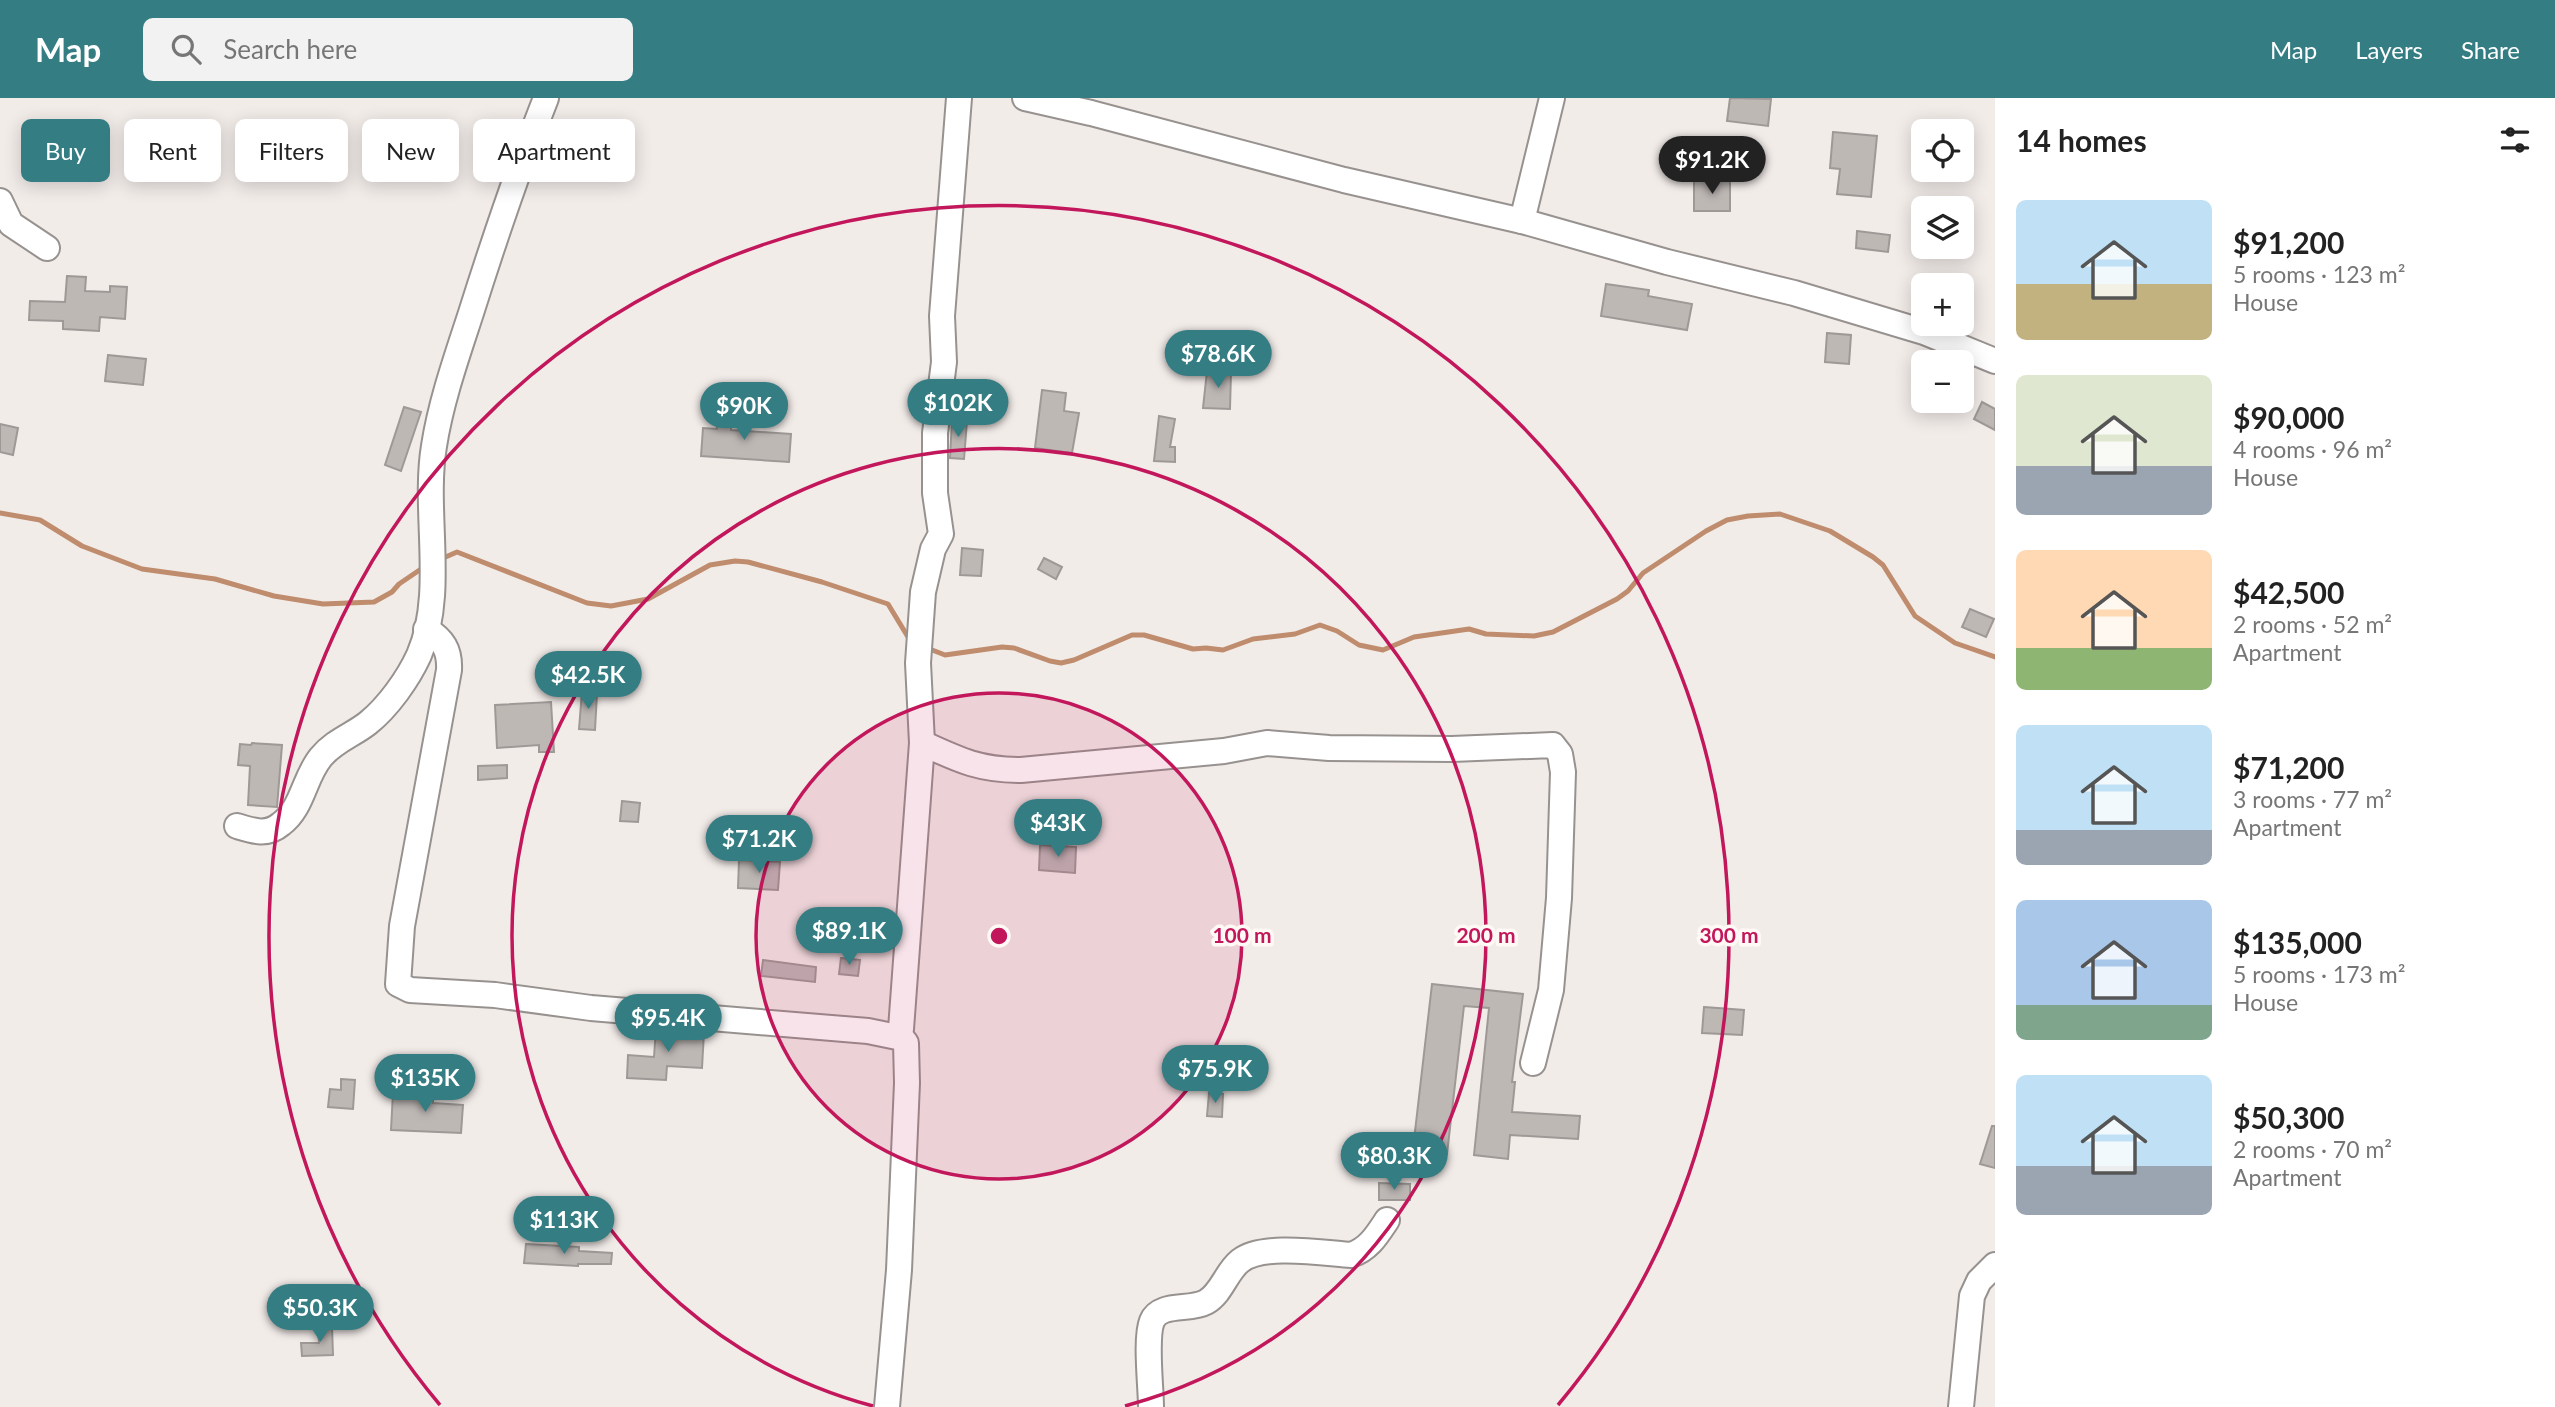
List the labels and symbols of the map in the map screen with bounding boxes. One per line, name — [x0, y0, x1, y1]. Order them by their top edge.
pin: $91.2K — [1655, 136, 1769, 196]
pin: $78.6K — [1161, 330, 1275, 390]
pin: $102K — [909, 380, 1007, 439]
pin: $90K — [703, 382, 785, 442]
pin: $42.5K — [531, 652, 645, 711]
pin: $43K — [1017, 800, 1099, 859]
pin: $71.2K — [702, 816, 816, 875]
pin: $89.1K — [792, 908, 906, 967]
text: 100 m — [1212, 922, 1272, 947]
text: 200 m — [1456, 922, 1516, 947]
text: 300 m — [1699, 922, 1759, 947]
centre of rings — [987, 924, 1011, 948]
pin: $95.4K — [611, 995, 725, 1054]
pin: $75.9K — [1158, 1046, 1272, 1105]
pin: $135K — [376, 1054, 474, 1114]
pin: $80.3K — [1337, 1132, 1451, 1192]
pin: $113K — [515, 1196, 613, 1256]
pin: $50.3K — [263, 1284, 377, 1344]

